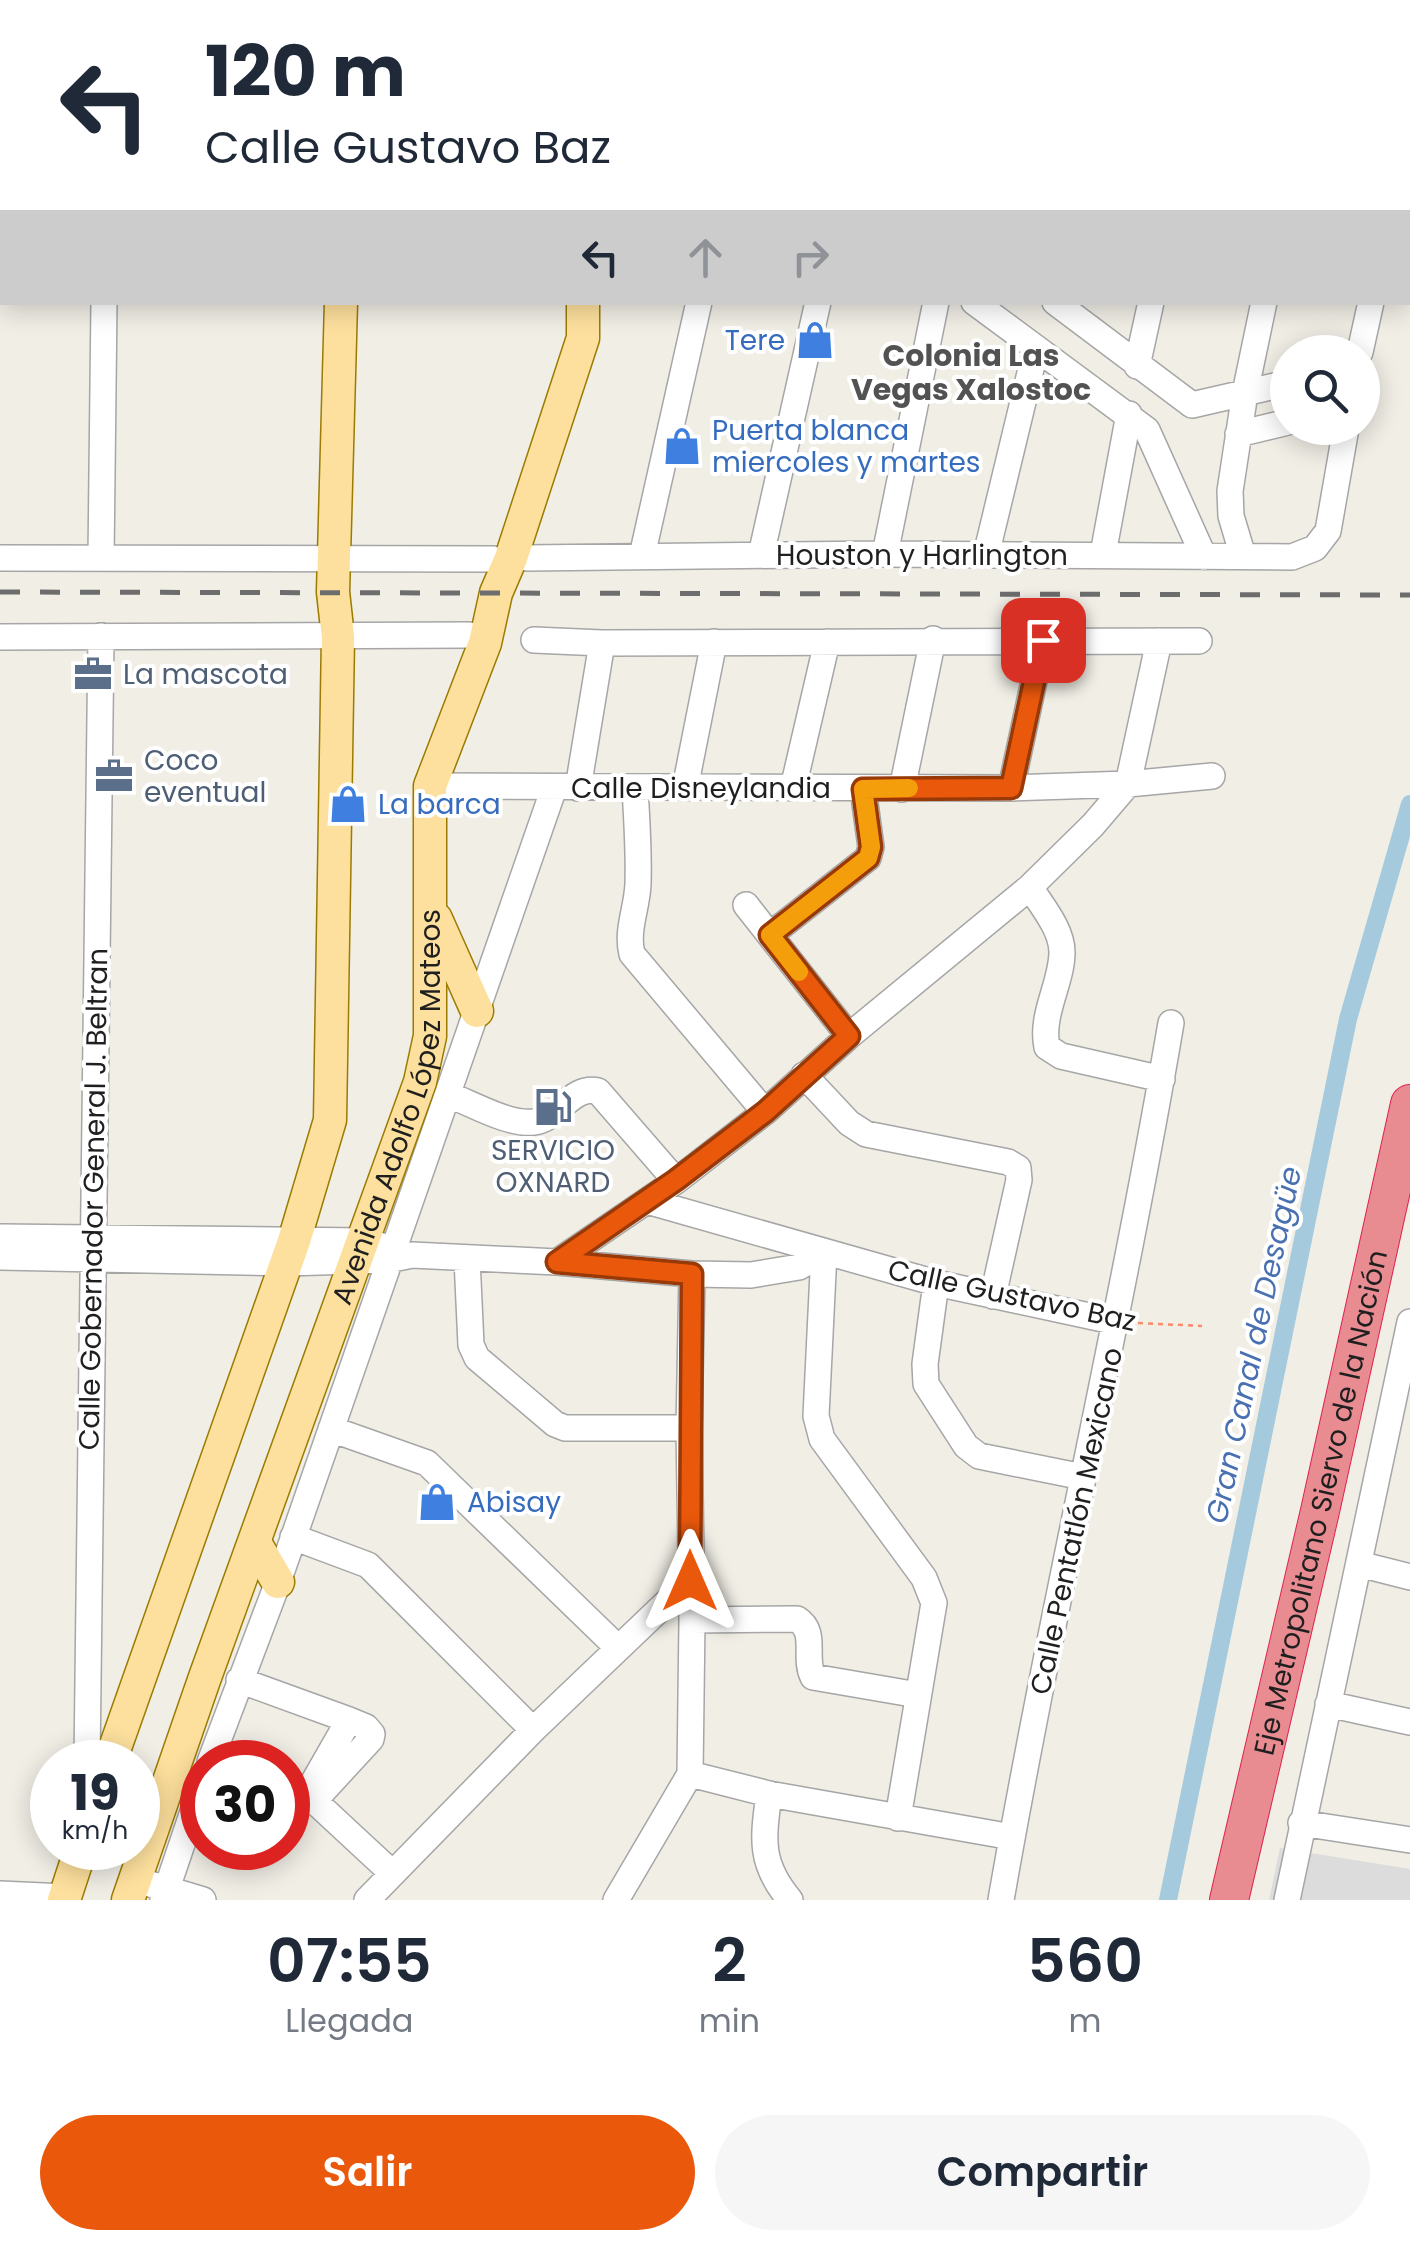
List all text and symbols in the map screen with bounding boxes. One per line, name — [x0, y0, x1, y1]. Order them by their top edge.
text: 120 m — [205, 22, 406, 121]
icon: left — [40, 40, 170, 170]
text: Calle Gustavo Baz — [205, 116, 611, 179]
icon: left — [573, 230, 628, 285]
icon: ahead — [678, 230, 733, 285]
icon: right — [783, 230, 838, 285]
shop icon: Tere — [794, 319, 836, 361]
place label: Tere — [725, 321, 785, 360]
district label: Colonia Las Vegas Xalostoc — [851, 334, 1091, 411]
map controls — [1270, 335, 1380, 445]
button: search — [1270, 335, 1380, 445]
place label: Puerta blanca miercoles y martes — [712, 411, 980, 482]
shop icon: Puerta blanca miercoles y martes — [661, 425, 703, 467]
street label: Houston y Harlington — [776, 536, 1068, 575]
pin — [1001, 598, 1086, 683]
icon: arrive — [1016, 613, 1071, 668]
office icon: La mascota — [72, 653, 114, 695]
place label: La mascota — [123, 655, 288, 694]
place label: Coco eventual — [144, 741, 266, 812]
office icon: Coco eventual — [93, 755, 135, 797]
street label: Calle Disneylandia — [571, 769, 831, 808]
shop icon: La barca — [327, 783, 369, 825]
place label: La barca — [378, 785, 501, 824]
street label: Avenida Adolfo López Mateos — [322, 909, 450, 1310]
street label: Calle Gobernador General J. Beltran — [70, 947, 117, 1451]
fuel station icon: SERVICIO OXNARD — [532, 1086, 574, 1128]
place label: SERVICIO OXNARD — [491, 1131, 615, 1202]
water label: Gran Canal de Desagüe — [1195, 1162, 1312, 1527]
street label: Eje Metropolitano Siervo de la Nación — [1245, 1246, 1397, 1759]
street label: Calle Gustavo Baz — [884, 1250, 1139, 1341]
street label: Calle Pentatlón Mexicano — [1021, 1344, 1132, 1698]
shop icon: Abisay — [416, 1481, 458, 1523]
place label: Abisay — [467, 1483, 561, 1522]
position arrow — [638, 1529, 742, 1633]
speed limit sign: 30 — [180, 1740, 310, 1870]
text: 19 — [70, 1757, 120, 1828]
text: km/h — [62, 1813, 128, 1848]
text: 07:55 — [267, 1919, 432, 2003]
text: 2 — [712, 1919, 747, 2003]
text: 560 — [1027, 1919, 1143, 2003]
text: Llegada — [285, 1998, 413, 2043]
text: min — [699, 1998, 760, 2043]
text: m — [1069, 1998, 1102, 2043]
button: Salir — [40, 2115, 695, 2230]
button: Compartir — [715, 2115, 1370, 2230]

